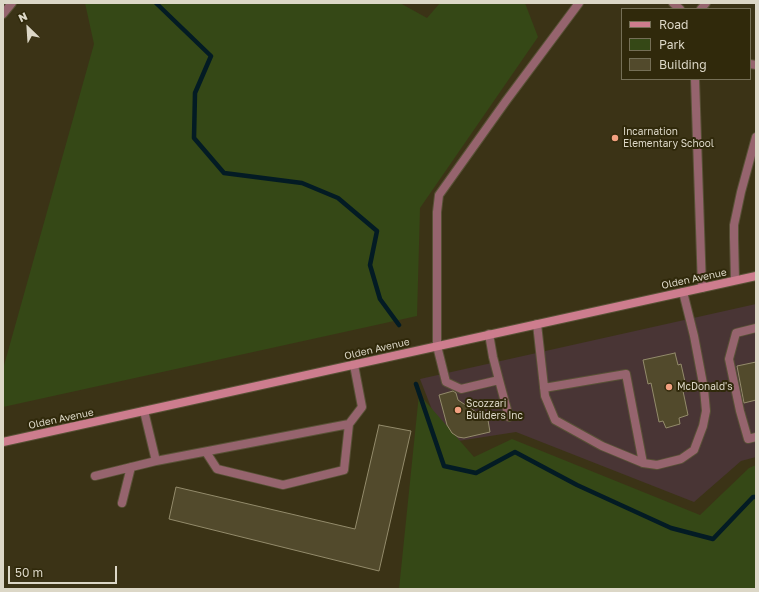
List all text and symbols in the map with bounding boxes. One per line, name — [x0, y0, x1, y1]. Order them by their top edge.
north arrow — [8, 8, 48, 48]
legend — [621, 8, 751, 80]
text: N — [16, 9, 29, 24]
text: Road — [659, 17, 688, 32]
text: Park — [659, 37, 685, 52]
text: Building — [659, 57, 707, 72]
place label: Incarnation Elementary School — [623, 126, 714, 150]
marker: Incarnation Elementary School — [610, 133, 620, 143]
street label: Olden Avenue — [660, 266, 728, 292]
street label: Olden Avenue — [343, 336, 411, 362]
place label: McDonald's — [677, 381, 733, 393]
marker: McDonald's — [664, 382, 674, 392]
place label: Scozzari Builders Inc — [466, 398, 523, 422]
marker: Scozzari Builders Inc — [453, 405, 463, 415]
street label: Olden Avenue — [27, 406, 95, 432]
scale bar — [10, 558, 119, 584]
text: 50 m — [15, 565, 43, 580]

